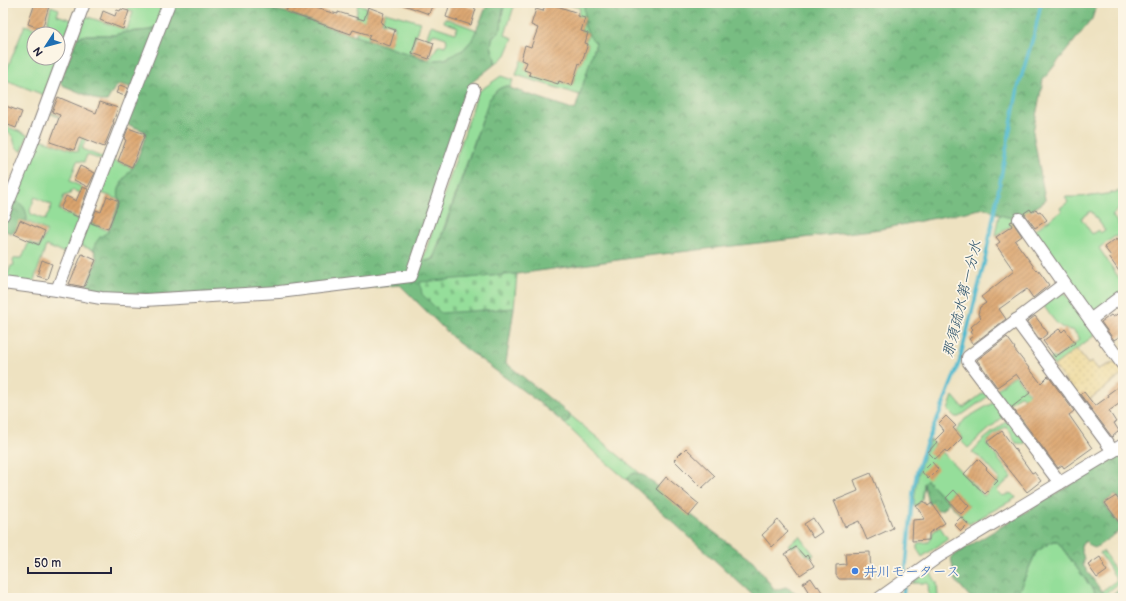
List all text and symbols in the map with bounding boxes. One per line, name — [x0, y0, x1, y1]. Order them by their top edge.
north arrow — [26, 26, 66, 66]
text: N — [31, 44, 46, 59]
water label: 那須疏水第一分水 — [939, 239, 986, 360]
scale bar — [28, 549, 111, 575]
text: 50 m — [34, 556, 61, 571]
place label: 井川モータース — [863, 563, 960, 580]
marker: 井川モータース — [850, 566, 860, 576]

